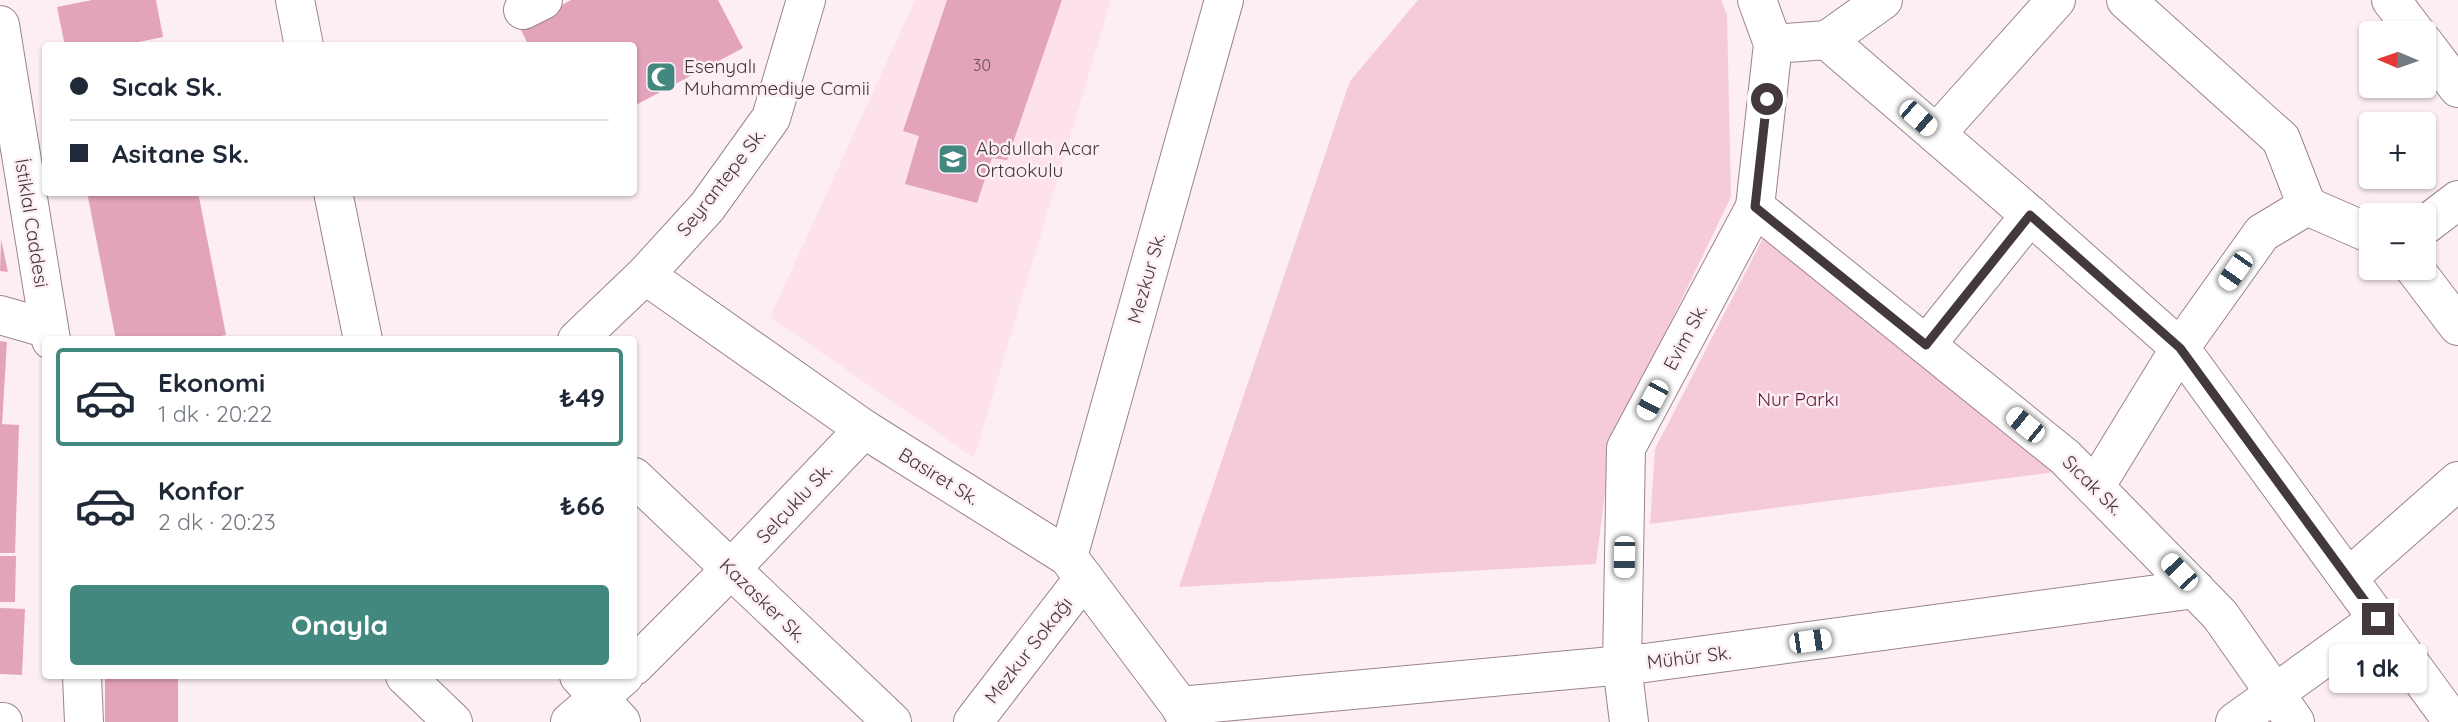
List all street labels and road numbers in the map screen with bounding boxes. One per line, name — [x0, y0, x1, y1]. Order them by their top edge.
street label: Seyrantepe Sk. — [671, 123, 771, 241]
street label: İstiklal Caddesi — [10, 157, 54, 289]
street label: Mezkur Sk. — [1122, 230, 1170, 326]
street label: Evim Sk. — [1658, 300, 1712, 374]
street label: Basiret Sk. — [894, 442, 984, 510]
street label: Sıcak Sk. — [2058, 450, 2128, 520]
street label: Selçuklu Sk. — [751, 458, 837, 548]
street label: Kazasker Sk. — [715, 553, 811, 647]
street label: Mezkur Sokağı — [979, 592, 1077, 708]
street label: Mühür Sk. — [1645, 640, 1733, 674]

